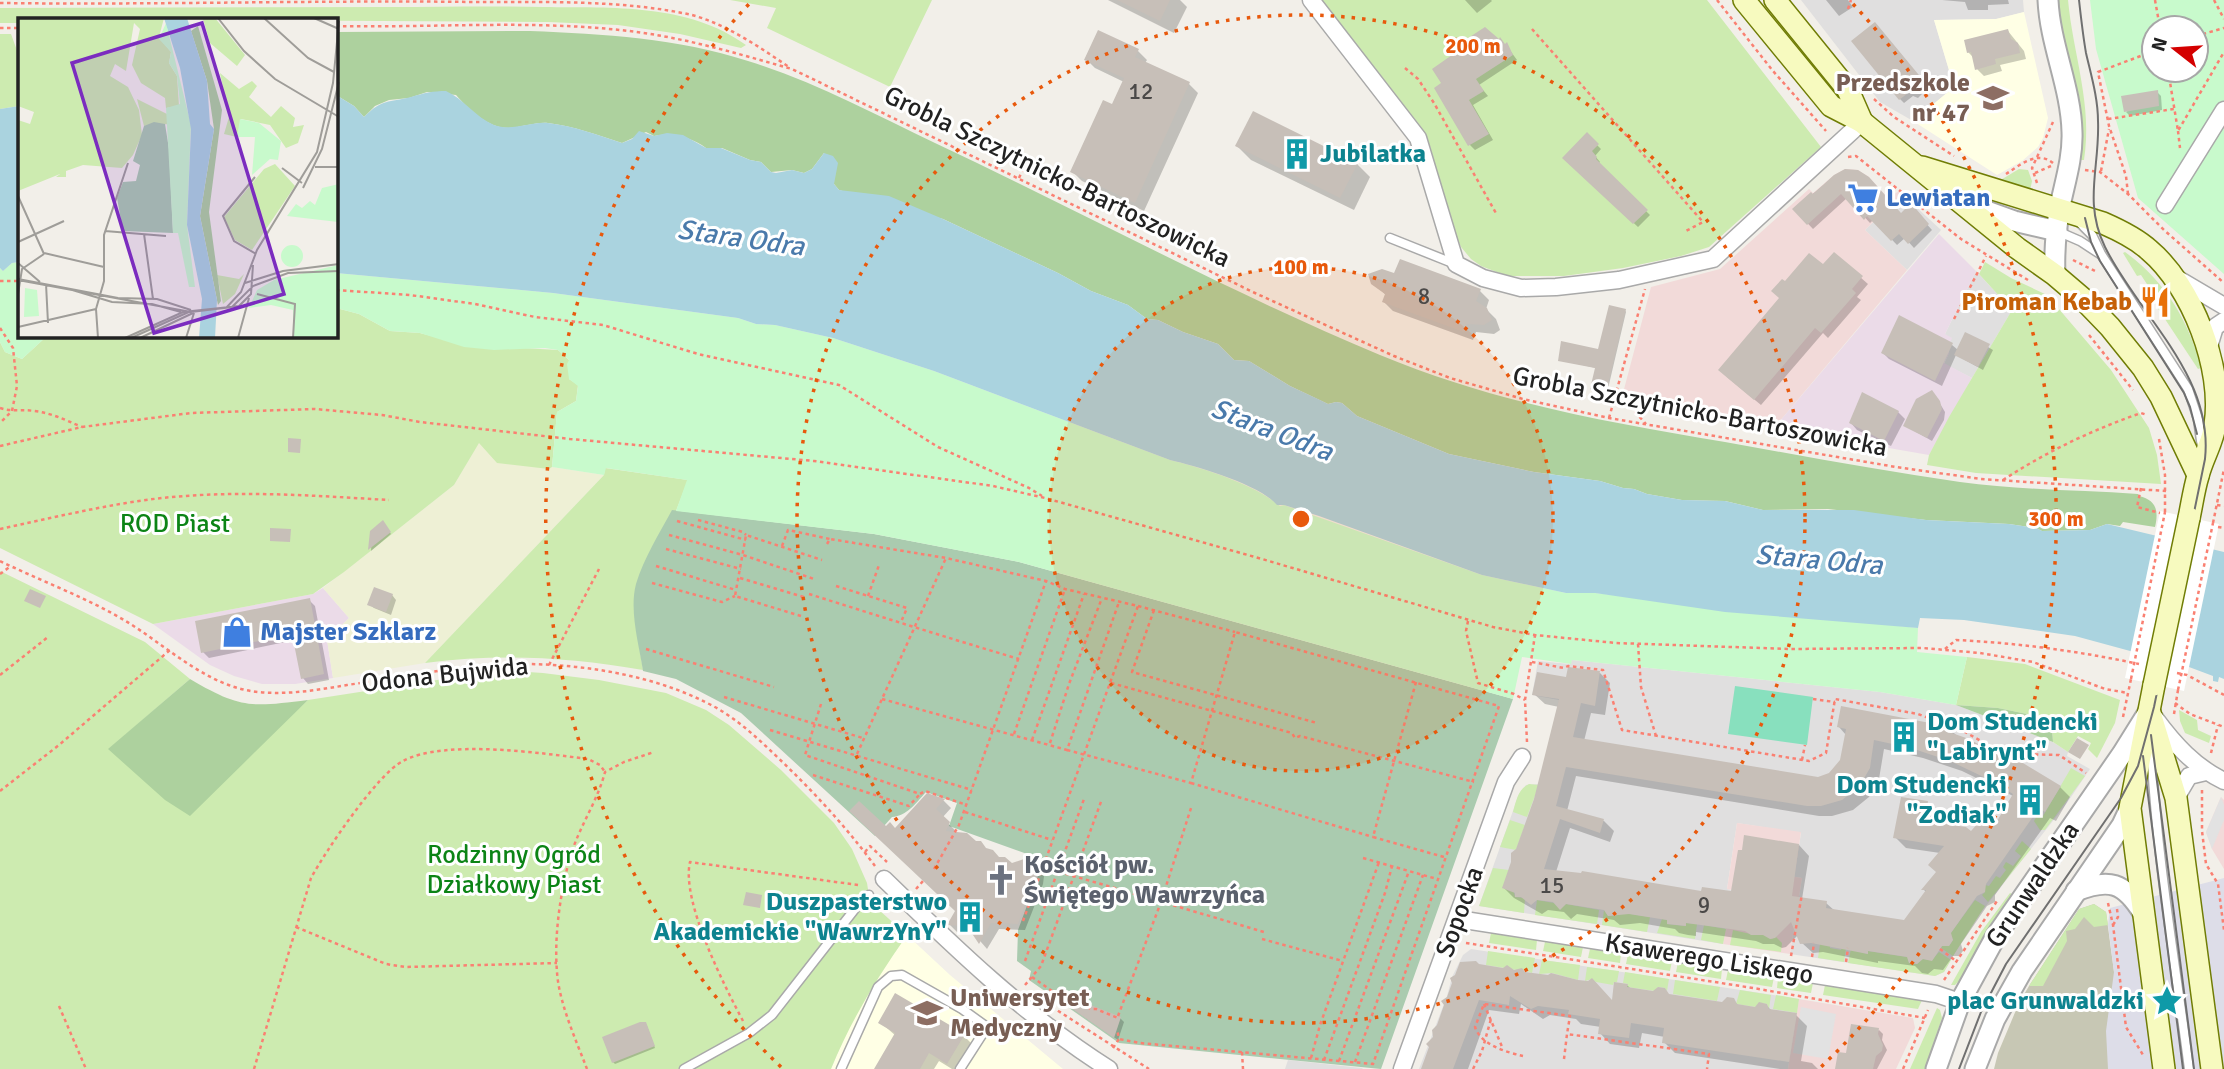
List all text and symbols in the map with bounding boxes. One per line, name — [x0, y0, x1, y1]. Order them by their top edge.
north arrow — [2140, 14, 2210, 84]
inset map — [18, 18, 338, 338]
text: 200 m — [1445, 33, 1501, 59]
text: N — [2146, 34, 2173, 54]
place label: Przedszkole nr 47 — [1835, 67, 1970, 129]
house number: 12 — [1129, 77, 1153, 106]
street label: Grobla Szczytnicko-Bartoszowicka — [879, 79, 1235, 275]
school or university icon: Przedszkole nr 47 — [1976, 81, 2010, 115]
building icon: Jubilatka — [1280, 137, 1314, 171]
place label: Jubilatka — [1320, 138, 1426, 170]
supermarket icon: Lewiatan — [1846, 181, 1880, 215]
place label: Lewiatan — [1886, 182, 1990, 214]
water label: Stara Odra — [675, 212, 807, 264]
text: 100 m — [1273, 254, 1329, 280]
house number: 8 — [1418, 282, 1430, 311]
restaurant icon: Piroman Kebab — [2138, 285, 2172, 319]
place label: Piroman Kebab — [1961, 286, 2132, 318]
street label: Grobla Szczytnicko-Bartoszowicka — [1510, 360, 1890, 464]
water label: Stara Odra — [1206, 391, 1338, 469]
text: 300 m — [2028, 506, 2084, 532]
centre of rings — [1289, 507, 1313, 531]
park label: ROD Piast — [120, 508, 230, 540]
water label: Stara Odra — [1754, 538, 1885, 583]
shop icon: Majster Szklarz — [220, 615, 254, 649]
place label: Majster Szklarz — [260, 616, 437, 648]
street label: Odona Bujwida — [360, 650, 530, 700]
place label: Dom Studencki "Labirynt" — [1927, 706, 2098, 768]
building icon: Dom Studencki "Labirynt" — [1887, 720, 1921, 754]
place label: Dom Studencki "Zodiak" — [1836, 769, 2007, 831]
building icon: Dom Studencki "Zodiak" — [2013, 783, 2047, 817]
street label: Grunwaldzka — [1979, 816, 2087, 954]
park label: Rodzinny Ogród Działkowy Piast — [427, 839, 601, 901]
place label: Kościół pw. Świętego Wawrzyńca — [1024, 849, 1265, 911]
street label: Sopocka — [1429, 862, 1491, 962]
church icon: Kościół pw. Świętego Wawrzyńca — [984, 863, 1018, 897]
house number: 15 — [1540, 871, 1564, 900]
place label: Duszpasterstwo Akademickie "WawrzYnY" — [654, 886, 947, 948]
house number: 9 — [1698, 891, 1710, 920]
building icon: Duszpasterstwo Akademickie "WawrzYnY" — [953, 900, 987, 934]
street label: Ksawerego Liskego — [1603, 927, 1815, 991]
place label: Uniwersytet Medyczny — [950, 982, 1090, 1044]
place icon: plac Grunwaldzki — [2150, 984, 2184, 1018]
place label: plac Grunwaldzki — [1947, 985, 2144, 1017]
school or university icon: Uniwersytet Medyczny — [910, 996, 944, 1030]

